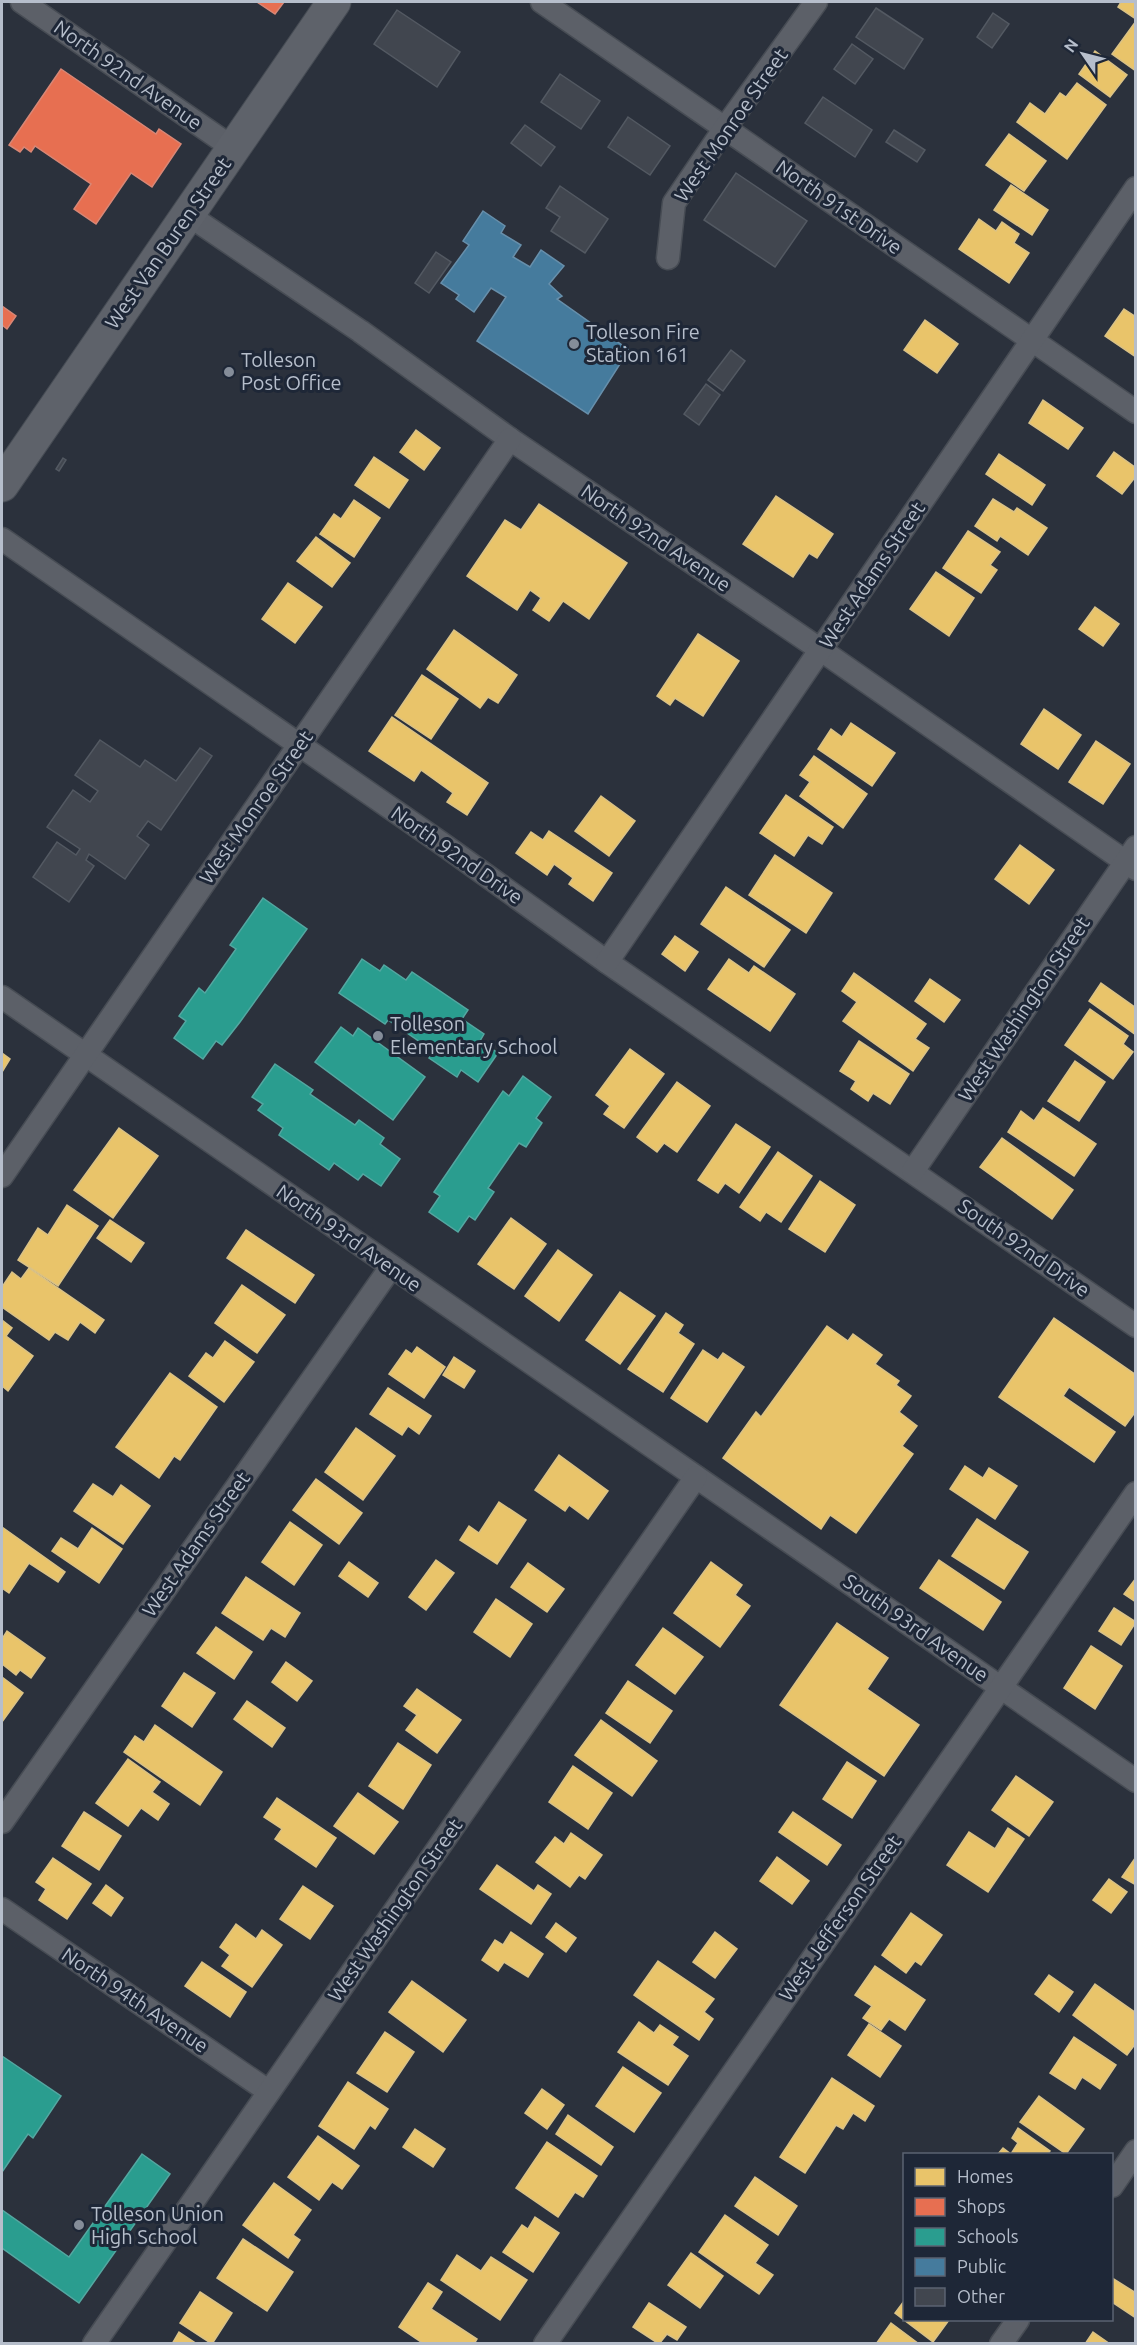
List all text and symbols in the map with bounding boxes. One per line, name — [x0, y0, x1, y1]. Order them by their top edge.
street label: North 92nd Avenue — [50, 15, 207, 134]
north arrow — [1053, 24, 1113, 84]
text: N — [1060, 35, 1082, 55]
street label: West Monroe Street — [669, 44, 792, 206]
street label: West Van Buren Street — [100, 153, 235, 333]
street label: North 91st Drive — [772, 155, 907, 259]
place label: Tolleson Fire Station 161 — [586, 320, 700, 366]
marker: Tolleson Fire Station 161 — [567, 337, 581, 351]
place label: Tolleson Post Office — [241, 348, 341, 394]
marker: Tolleson Post Office — [222, 365, 236, 379]
street label: North 92nd Avenue — [577, 479, 735, 596]
street label: West Adams Street — [814, 497, 929, 652]
street label: West Monroe Street — [194, 726, 317, 888]
street label: North 92nd Drive — [387, 801, 527, 908]
street label: West Washington Street — [953, 912, 1094, 1106]
place label: Tolleson Elementary School — [390, 1012, 557, 1058]
marker: Tolleson Elementary School — [371, 1029, 385, 1043]
street label: North 93rd Avenue — [273, 1179, 426, 1296]
street label: South 92nd Drive — [954, 1194, 1094, 1301]
street label: West Adams Street — [137, 1467, 254, 1621]
street label: South 93rd Avenue — [840, 1569, 993, 1686]
street label: West Washington Street — [323, 1814, 467, 2006]
street label: West Jefferson Street — [774, 1830, 906, 2005]
street label: North 94th Avenue — [58, 1942, 213, 2057]
legend — [903, 2153, 1113, 2321]
text: Homes — [957, 2166, 1014, 2186]
text: Shops — [957, 2196, 1006, 2216]
place label: Tolleson Union High School — [91, 2202, 224, 2248]
marker: Tolleson Union High School — [72, 2218, 86, 2232]
text: Schools — [957, 2226, 1019, 2246]
text: Public — [957, 2256, 1006, 2276]
text: Other — [957, 2286, 1005, 2306]

